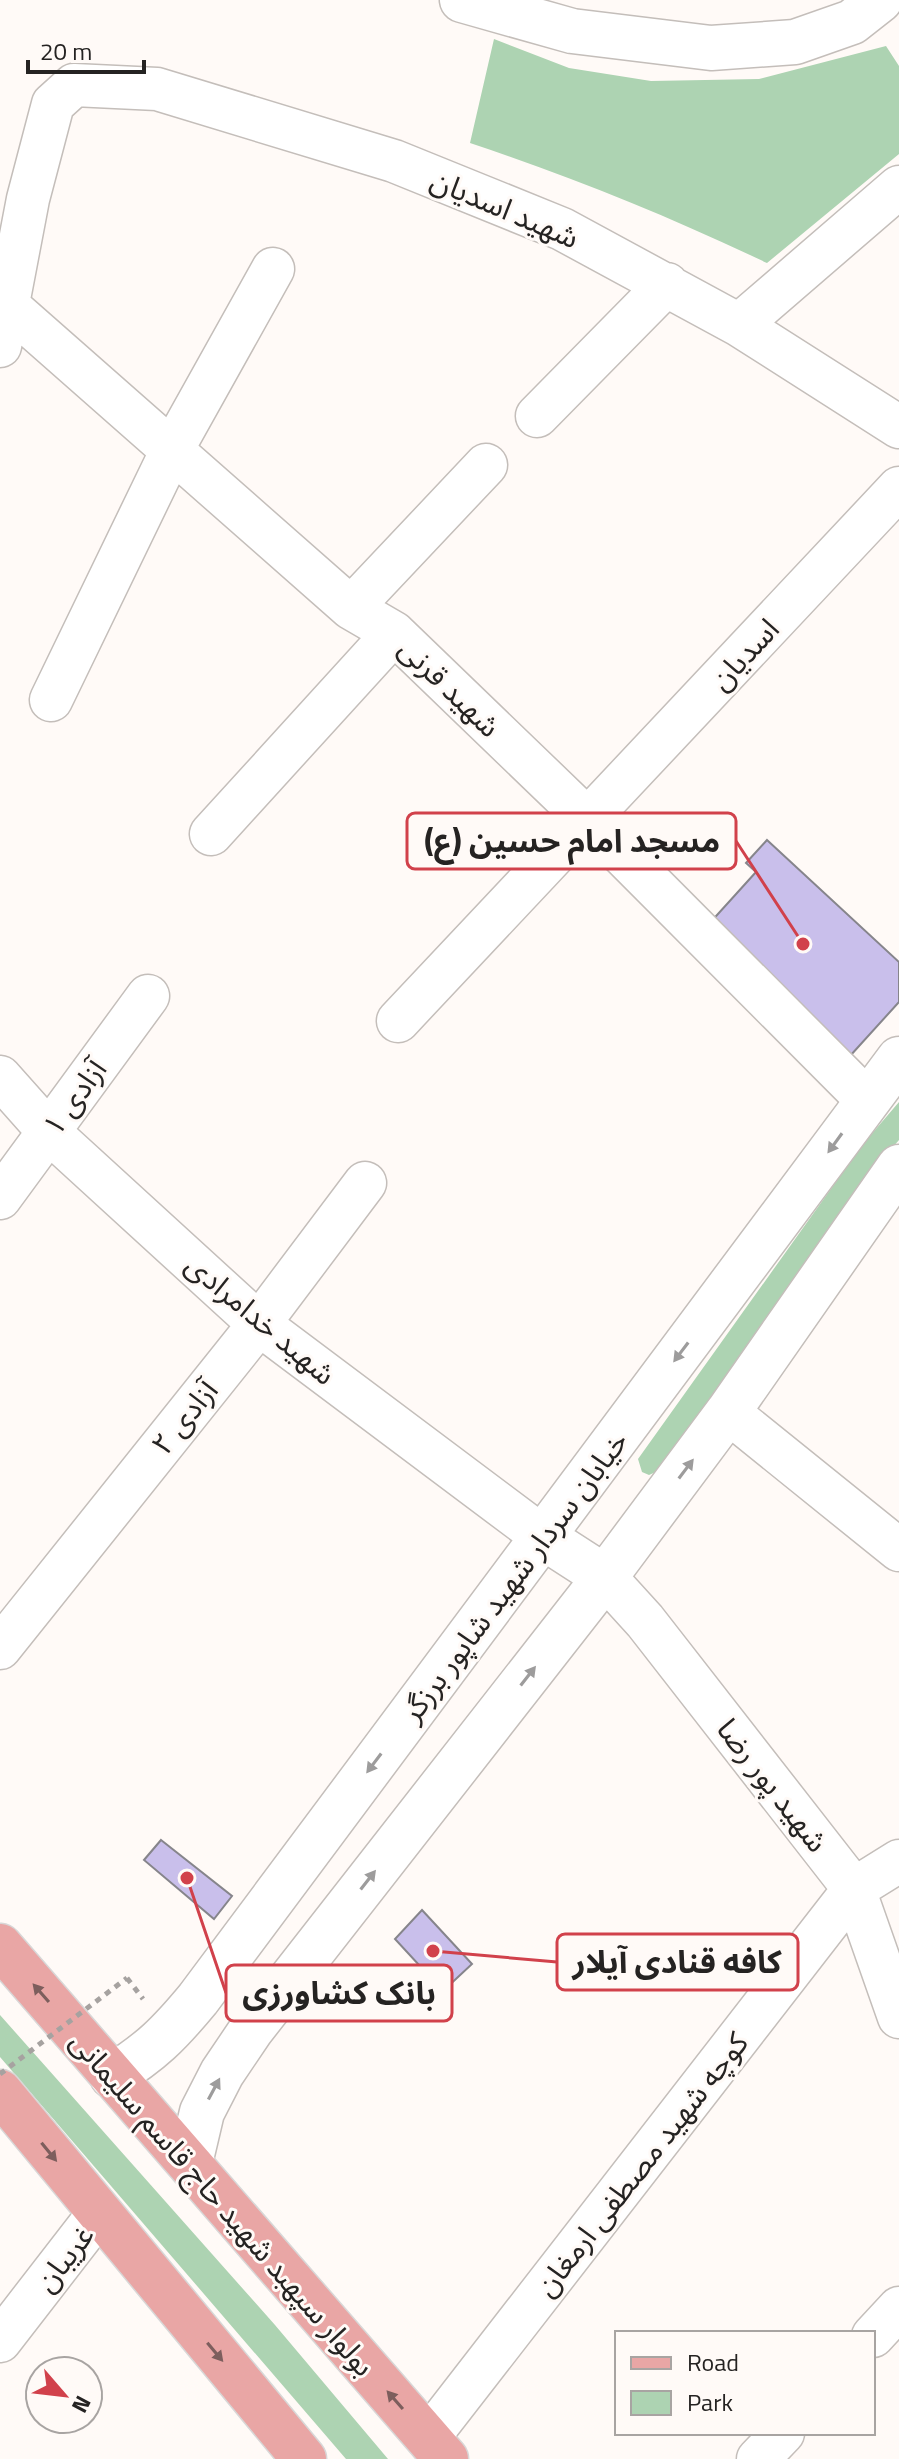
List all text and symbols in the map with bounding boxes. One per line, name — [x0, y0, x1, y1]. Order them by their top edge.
scale bar — [28, 24, 144, 74]
text: 20 m — [40, 33, 92, 69]
street label: شهید اسدیان — [424, 156, 586, 260]
street label: اسدیان — [698, 607, 790, 701]
street label: شهید قرنی — [388, 626, 512, 748]
callout: مسجد امام حسین (ع) — [407, 813, 736, 869]
text: مسجد امام حسین (ع) — [424, 816, 720, 866]
street label: آزادی ۱ — [30, 1048, 118, 1145]
one-way arrow — [828, 1133, 844, 1153]
street label: شهید خدامرادی — [176, 1242, 346, 1396]
one-way arrow — [673, 1342, 689, 1363]
street label: آزادی ۲ — [139, 1368, 230, 1465]
street label: خیابان سردار شهید شاپور برزگر — [388, 1421, 639, 1732]
one-way arrow — [677, 1459, 693, 1479]
one-way arrow — [520, 1666, 536, 1686]
street label: شهید پور رضا — [706, 1708, 840, 1862]
one-way arrow — [367, 1752, 383, 1773]
one-way arrow — [359, 1870, 375, 1890]
callout: کافه قنادی آیلار — [557, 1934, 798, 1990]
text: کافه قنادی آیلار — [570, 1937, 782, 1985]
callout: بانک کشاورزی — [226, 1965, 452, 2021]
text: بانک کشاورزی — [242, 1968, 436, 2016]
one-way arrow — [33, 1983, 50, 2003]
street label: بولوار سپهبد شهید حاج قاسم سلیمانی — [59, 2020, 386, 2387]
street label: کوچه شهید مصطفی ارمغان — [523, 2021, 759, 2306]
one-way arrow — [207, 2078, 220, 2101]
one-way arrow — [40, 2142, 57, 2162]
street label: غریبان — [23, 2214, 105, 2302]
legend — [615, 2331, 875, 2435]
one-way arrow — [206, 2342, 223, 2362]
text: Road — [687, 2344, 739, 2380]
north arrow — [24, 2355, 104, 2435]
text: Park — [687, 2384, 733, 2420]
text: N — [63, 2390, 100, 2419]
one-way arrow — [387, 2391, 404, 2411]

